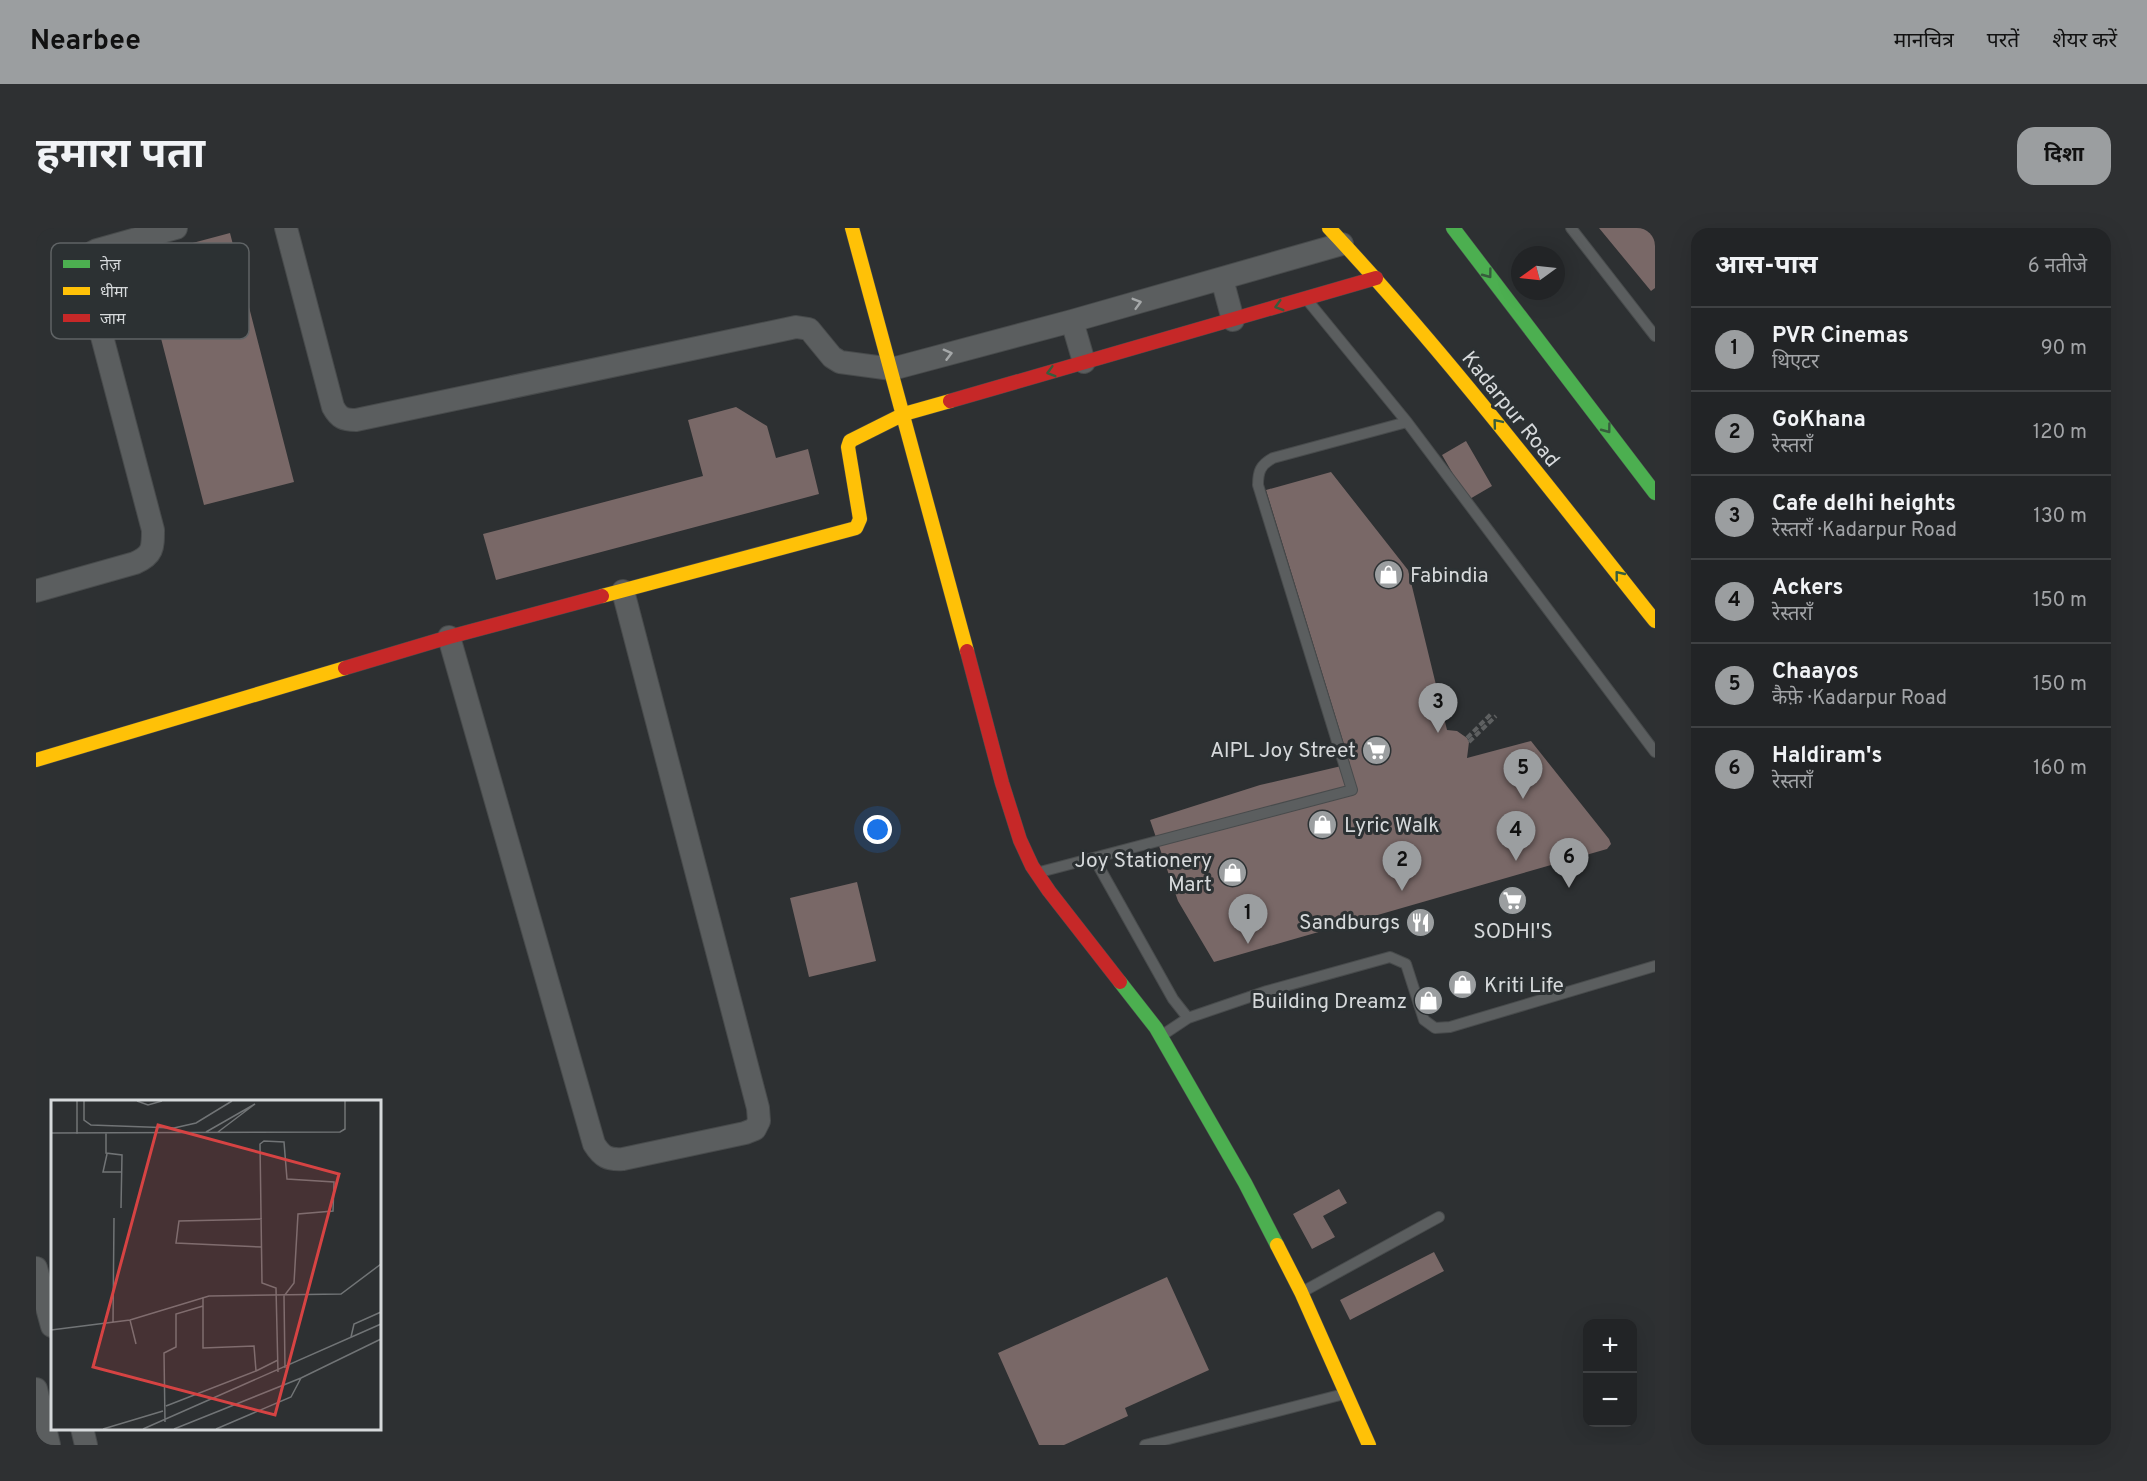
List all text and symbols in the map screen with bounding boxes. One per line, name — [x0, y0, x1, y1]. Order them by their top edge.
text: Nearbee — [30, 24, 141, 60]
text: मानचित्र — [1894, 28, 1954, 55]
text: परतें — [1987, 28, 2019, 55]
text: शेयर करें — [2052, 28, 2117, 55]
button: दिशा — [2017, 127, 2111, 185]
text: हमारा पता — [36, 130, 205, 183]
legend — [51, 243, 249, 339]
north arrow — [1511, 246, 1565, 300]
text: आस-पास — [1715, 250, 1818, 283]
text: 6 नतीजे — [2028, 254, 2087, 280]
text: तेज़ — [100, 255, 122, 276]
one-way arrow — [1481, 268, 1492, 279]
text: धीमा — [100, 283, 129, 303]
one-way arrow — [1131, 298, 1141, 310]
one-way arrow — [1274, 299, 1285, 311]
text: जाम — [100, 310, 126, 330]
text: PVR Cinemas — [1772, 323, 1909, 350]
text: 1 — [1731, 336, 1739, 362]
text: 90 m — [2041, 336, 2087, 362]
street label: Kadarpur Road — [1455, 346, 1565, 473]
one-way arrow — [942, 349, 953, 361]
text: थिएटर — [1772, 350, 1819, 376]
one-way arrow — [1047, 365, 1057, 377]
text: GoKhana — [1772, 407, 1866, 434]
one-way arrow — [1493, 419, 1504, 430]
text: 2 — [1728, 420, 1741, 446]
text: 120 m — [2033, 420, 2087, 446]
one-way arrow — [1599, 423, 1610, 434]
text: रेस्तराँ — [1772, 434, 1813, 460]
text: Cafe delhi heights — [1772, 491, 1956, 518]
text: 3 — [1729, 504, 1741, 530]
text: 130 m — [2033, 504, 2087, 530]
text: रेस्तराँ · Kadarpur Road — [1772, 518, 1957, 544]
shop icon: Fabindia — [1373, 559, 1405, 591]
place label: Fabindia — [1410, 563, 1489, 590]
one-way arrow — [1615, 571, 1626, 582]
text: Ackers — [1772, 575, 1843, 602]
text: 4 — [1728, 588, 1741, 614]
text: 150 m — [2033, 588, 2087, 614]
text: रेस्तराँ — [1772, 602, 1813, 628]
text: Chaayos — [1772, 659, 1859, 686]
text: 5 — [1728, 672, 1741, 698]
text: 150 m — [2033, 672, 2087, 698]
pin: 3 — [1418, 684, 1458, 733]
text: कैफ़े · Kadarpur Road — [1772, 686, 1947, 712]
supermarket icon: AIPL Joy Street — [1361, 734, 1393, 766]
place label: AIPL Joy Street — [1210, 738, 1356, 765]
text: Haldiram's — [1772, 743, 1882, 770]
pin: 5 — [1504, 750, 1542, 799]
text: 6 — [1728, 756, 1741, 782]
text: 160 m — [2033, 756, 2087, 782]
text: रेस्तराँ — [1772, 770, 1813, 796]
shop icon: Lyric Walk — [1307, 809, 1339, 841]
pin: 4 — [1496, 812, 1536, 861]
place label: Lyric Walk — [1344, 813, 1439, 840]
your location — [863, 815, 892, 844]
pin: 6 — [1550, 838, 1588, 888]
pin: 2 — [1382, 842, 1422, 891]
place label: Joy Stationery Mart — [1074, 848, 1212, 899]
shop icon: Joy Stationery Mart — [1217, 856, 1249, 888]
supermarket icon: SODHI'S — [1497, 884, 1529, 916]
pin: 1 — [1228, 894, 1268, 944]
restaurant icon: Sandburgs — [1405, 906, 1437, 938]
place label: Sandburgs — [1299, 910, 1400, 937]
place label: SODHI'S — [1473, 919, 1553, 946]
shop icon: Kriti Life — [1447, 969, 1479, 1001]
place label: Kriti Life — [1484, 973, 1564, 1000]
shop icon: Building Dreamz — [1412, 985, 1444, 1017]
place label: Building Dreamz — [1252, 989, 1407, 1016]
inset map — [51, 1100, 381, 1430]
map controls — [1583, 1319, 1637, 1427]
button: + — [1583, 1319, 1637, 1373]
button: − — [1583, 1373, 1637, 1427]

